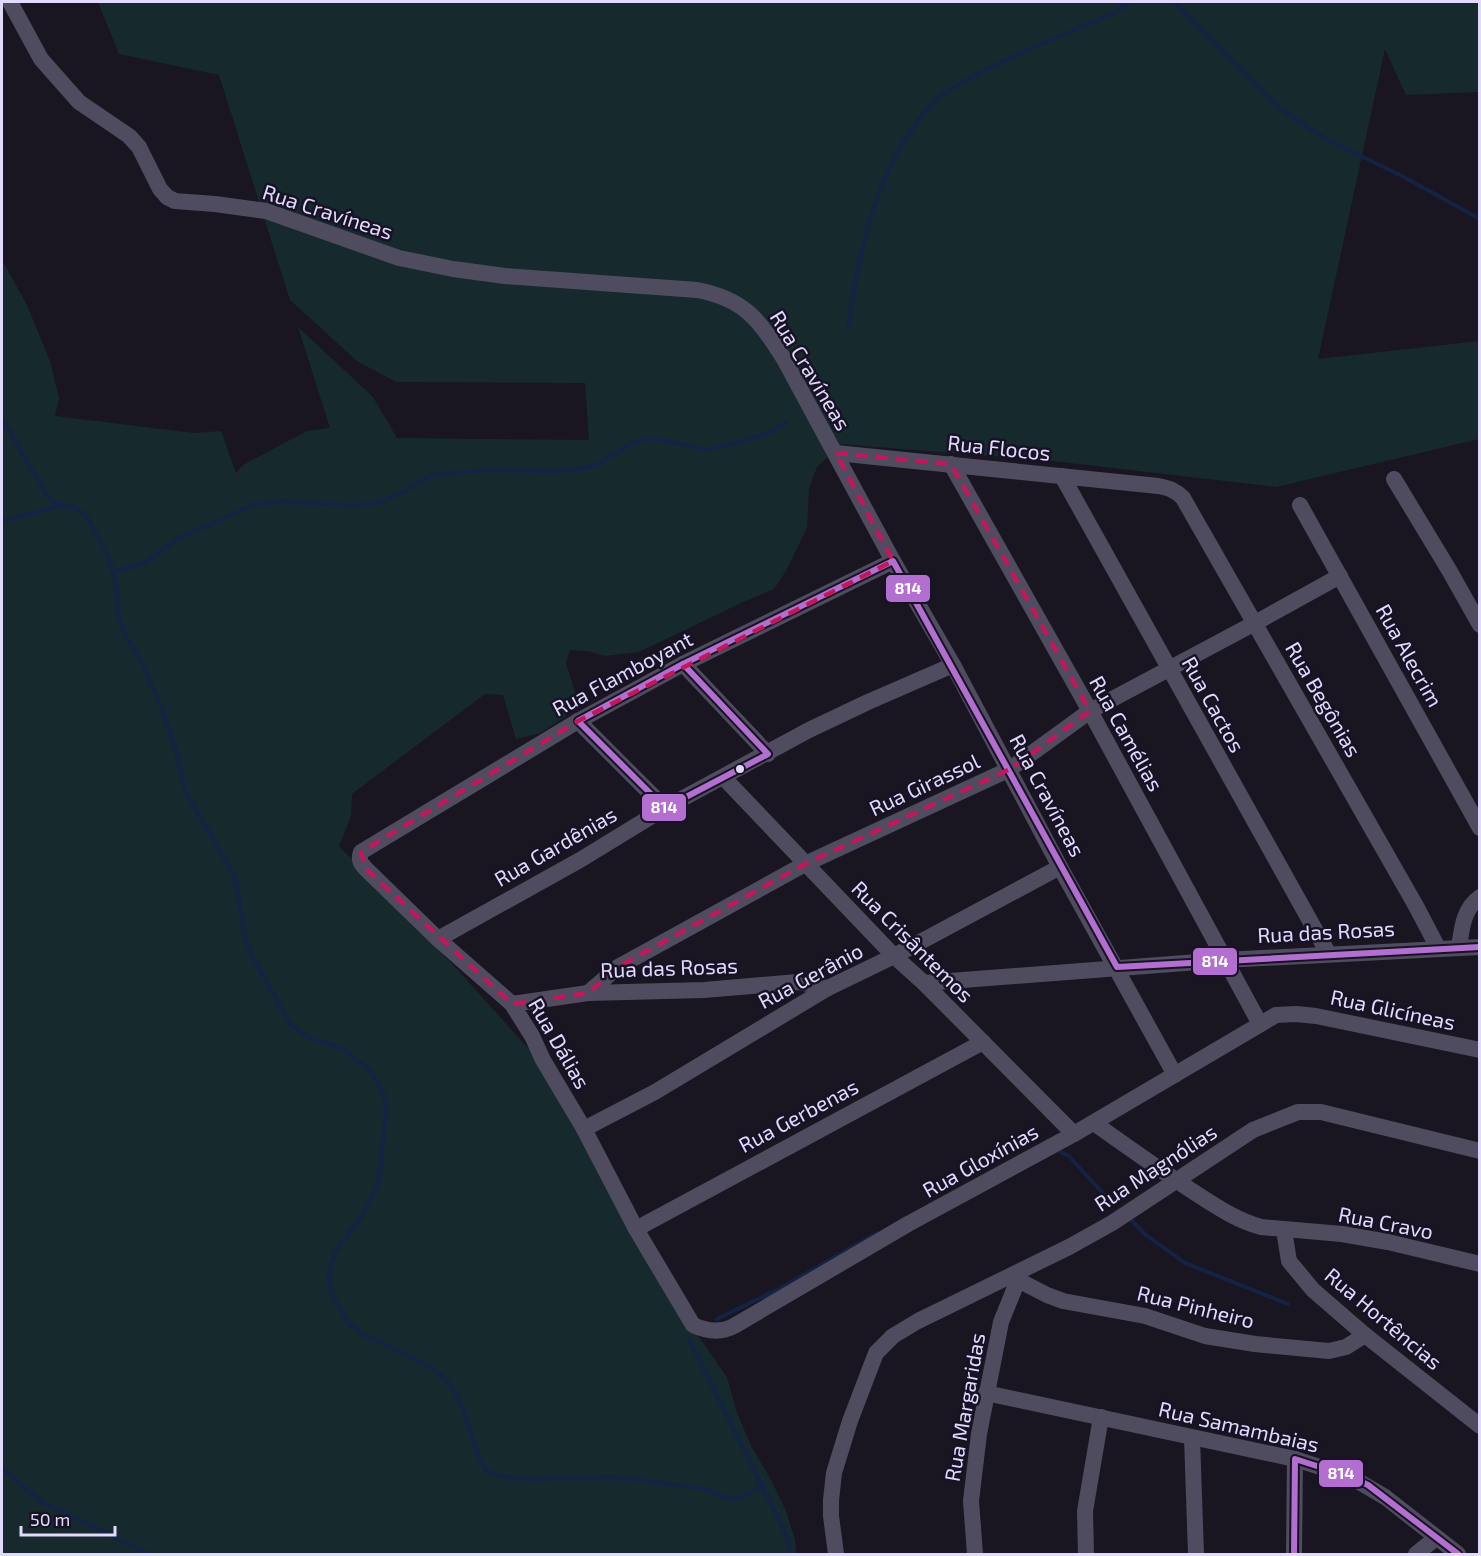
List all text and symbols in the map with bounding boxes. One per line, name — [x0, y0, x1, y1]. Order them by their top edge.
street label: Rua Cravíneas — [260, 178, 396, 244]
street label: Rua Cravíneas — [765, 306, 857, 434]
street label: Rua Flocos — [946, 429, 1052, 465]
line badge: 814 — [885, 574, 931, 603]
text: 814 — [894, 578, 922, 597]
street label: Rua Alecrim — [1372, 599, 1448, 711]
street label: Rua Flamboyant — [548, 626, 696, 720]
street label: Rua Begônias — [1281, 637, 1367, 761]
street label: Rua Cactos — [1177, 652, 1251, 756]
street label: Rua Camélias — [1085, 671, 1169, 795]
street label: Rua Cravíneas — [1005, 729, 1091, 861]
street label: Rua Girassol — [865, 747, 984, 820]
unlabelled marker — [734, 763, 746, 775]
line badge: 814 — [641, 793, 687, 822]
text: 814 — [650, 797, 678, 816]
street label: Rua Gardênias — [489, 801, 621, 891]
street label: Rua Crisântemos — [847, 875, 979, 1007]
street label: Rua das Rosas — [1257, 915, 1395, 947]
street label: Rua Gerânio — [753, 937, 867, 1013]
line badge: 814 — [1192, 947, 1238, 976]
text: 814 — [1201, 951, 1229, 970]
street label: Rua das Rosas — [600, 952, 738, 982]
street label: Rua Glicíneas — [1328, 984, 1458, 1034]
street label: Rua Dálias — [524, 993, 596, 1093]
street label: Rua Gerbenas — [734, 1073, 862, 1157]
street label: Rua Gloxínias — [918, 1118, 1042, 1202]
street label: Rua Magnólias — [1089, 1118, 1221, 1216]
street label: Rua Cravo — [1336, 1201, 1436, 1243]
street label: Rua Hortências — [1321, 1262, 1447, 1374]
street label: Rua Pinheiro — [1135, 1279, 1257, 1333]
street label: Rua Margaridas — [939, 1331, 989, 1483]
street label: Rua Samambaias — [1156, 1395, 1322, 1457]
line badge: 814 — [1318, 1459, 1364, 1488]
text: 814 — [1327, 1463, 1355, 1482]
scale bar — [21, 1499, 116, 1537]
text: 50 m — [30, 1508, 70, 1530]

